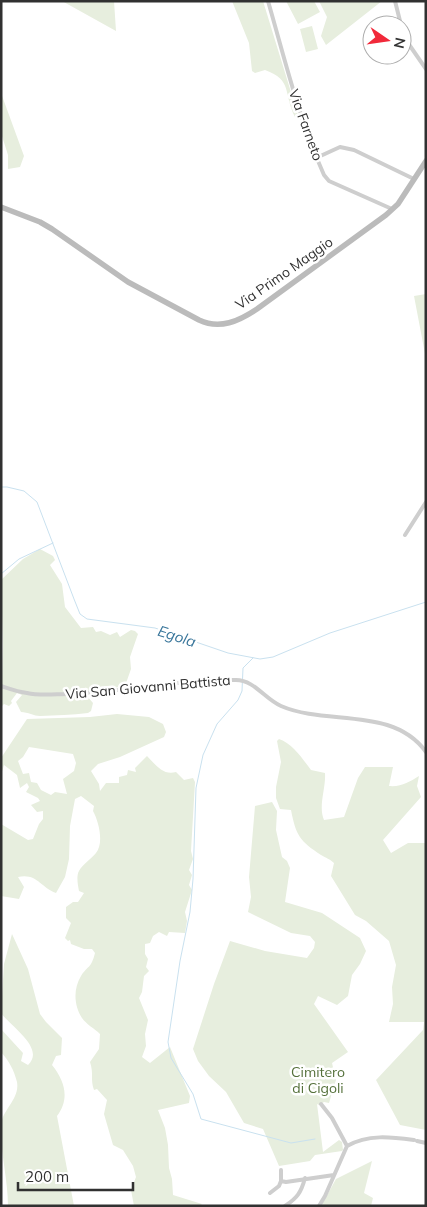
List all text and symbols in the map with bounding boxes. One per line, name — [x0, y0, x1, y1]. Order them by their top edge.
north arrow — [362, 15, 412, 65]
text: N — [390, 36, 410, 50]
street label: Via Farneto — [285, 87, 327, 163]
street label: Via Primo Maggio — [232, 233, 336, 313]
water label: Egola — [156, 621, 198, 651]
street label: Via San Giovanni Battista — [65, 671, 231, 703]
park label: Cimitero di Cigoli — [291, 1063, 345, 1097]
scale bar — [18, 1160, 132, 1192]
text: 200 m — [25, 1167, 69, 1186]

